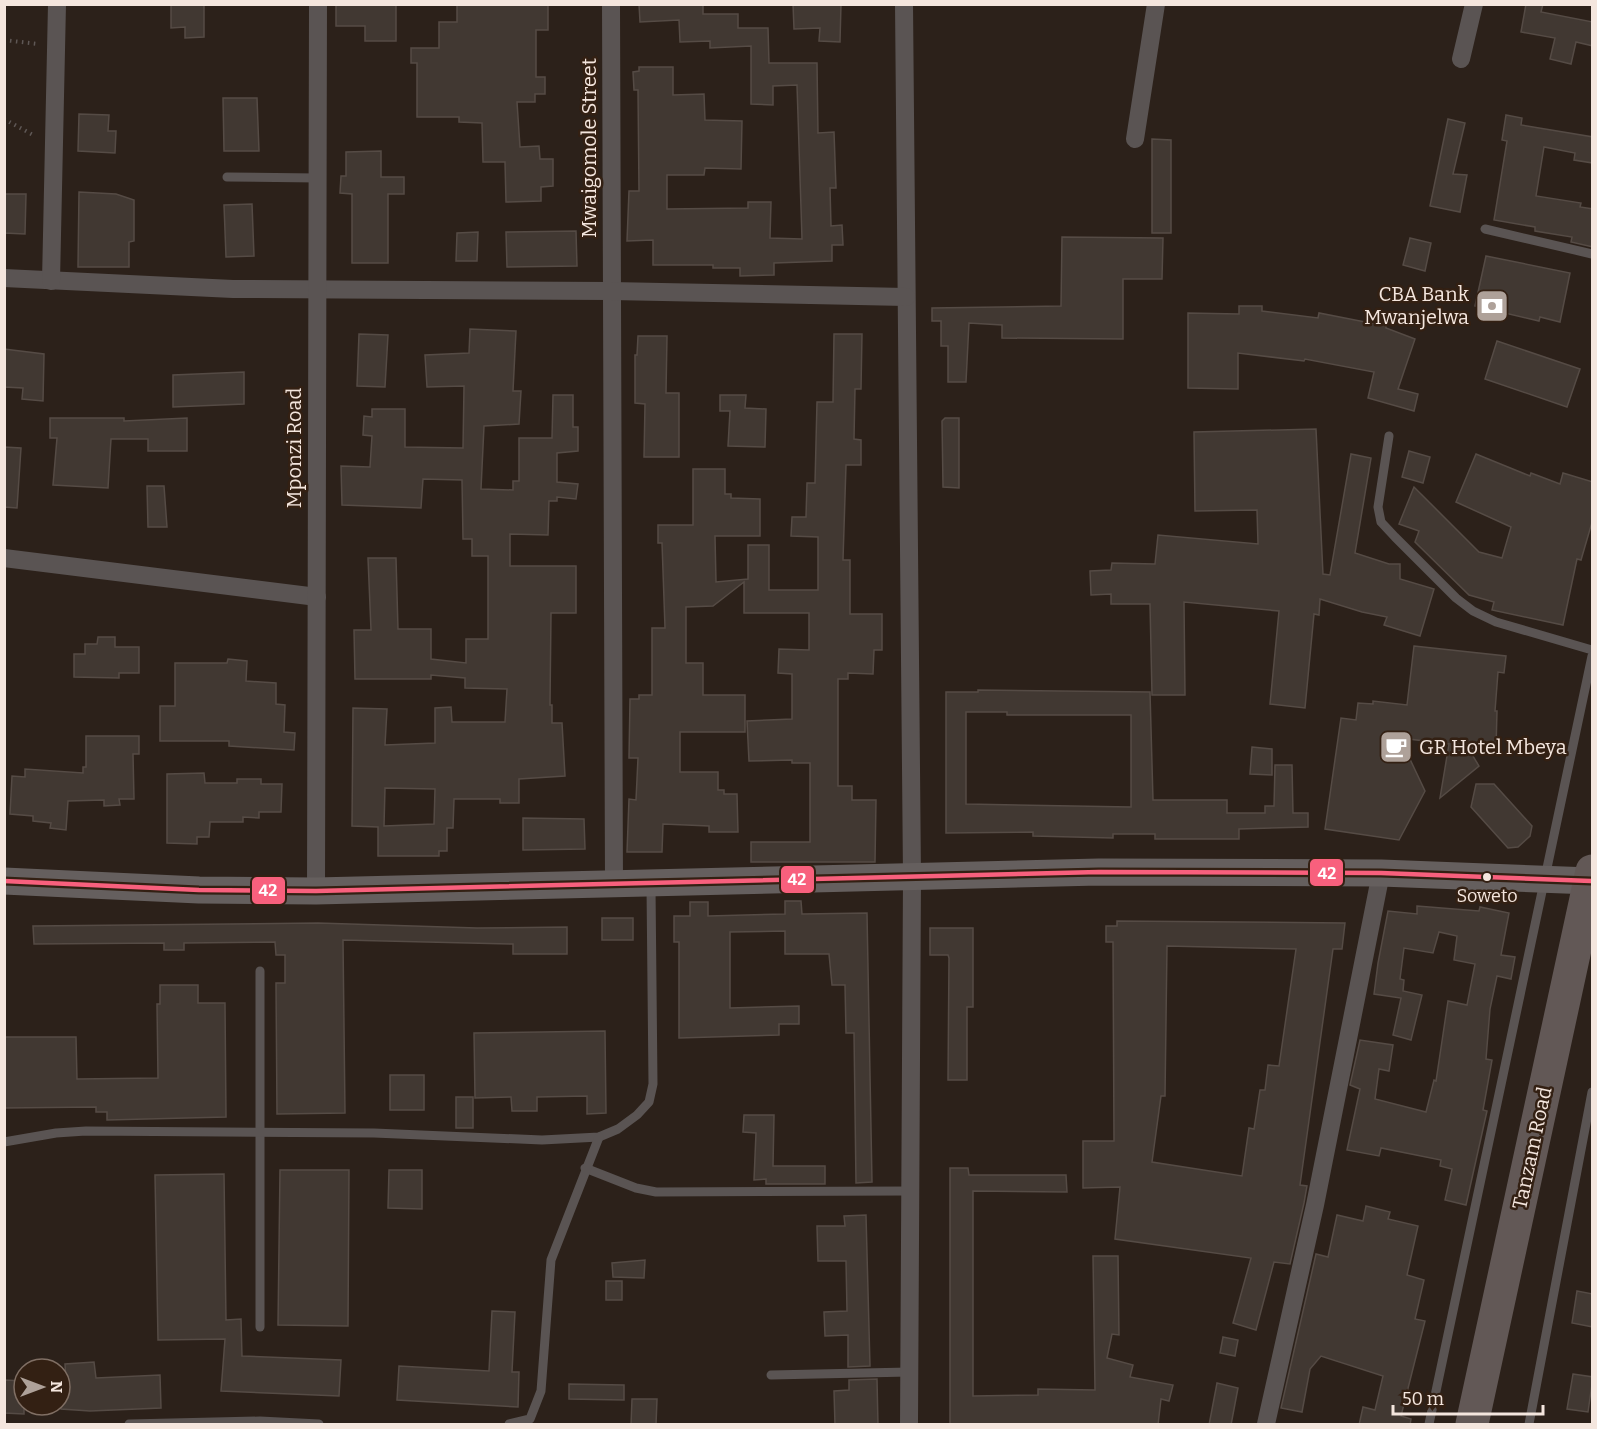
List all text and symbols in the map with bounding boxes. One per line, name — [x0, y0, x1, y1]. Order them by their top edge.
street label: Mwaigomole Street — [577, 58, 601, 238]
place label: CBA Bank Mwanjelwa — [1364, 282, 1470, 330]
bank icon: CBA Bank Mwanjelwa — [1474, 288, 1510, 324]
street label: Mponzi Road — [282, 388, 306, 508]
cafe icon: GR Hotel Mbeya — [1378, 729, 1414, 765]
place label: GR Hotel Mbeya — [1419, 735, 1567, 759]
line badge: 42 — [1309, 858, 1344, 887]
text: 42 — [1318, 864, 1336, 883]
line badge: 42 — [780, 865, 815, 894]
text: 42 — [788, 870, 806, 889]
marker: Soweto — [1481, 871, 1493, 883]
line badge: 42 — [251, 876, 286, 905]
text: 42 — [259, 881, 277, 900]
place label: Soweto — [1456, 885, 1518, 907]
street label: Tanzam Road — [1507, 1084, 1557, 1212]
north arrow — [12, 1357, 72, 1417]
scale bar — [1393, 1378, 1543, 1416]
text: N — [47, 1381, 66, 1393]
text: 50 m — [1402, 1388, 1444, 1410]

